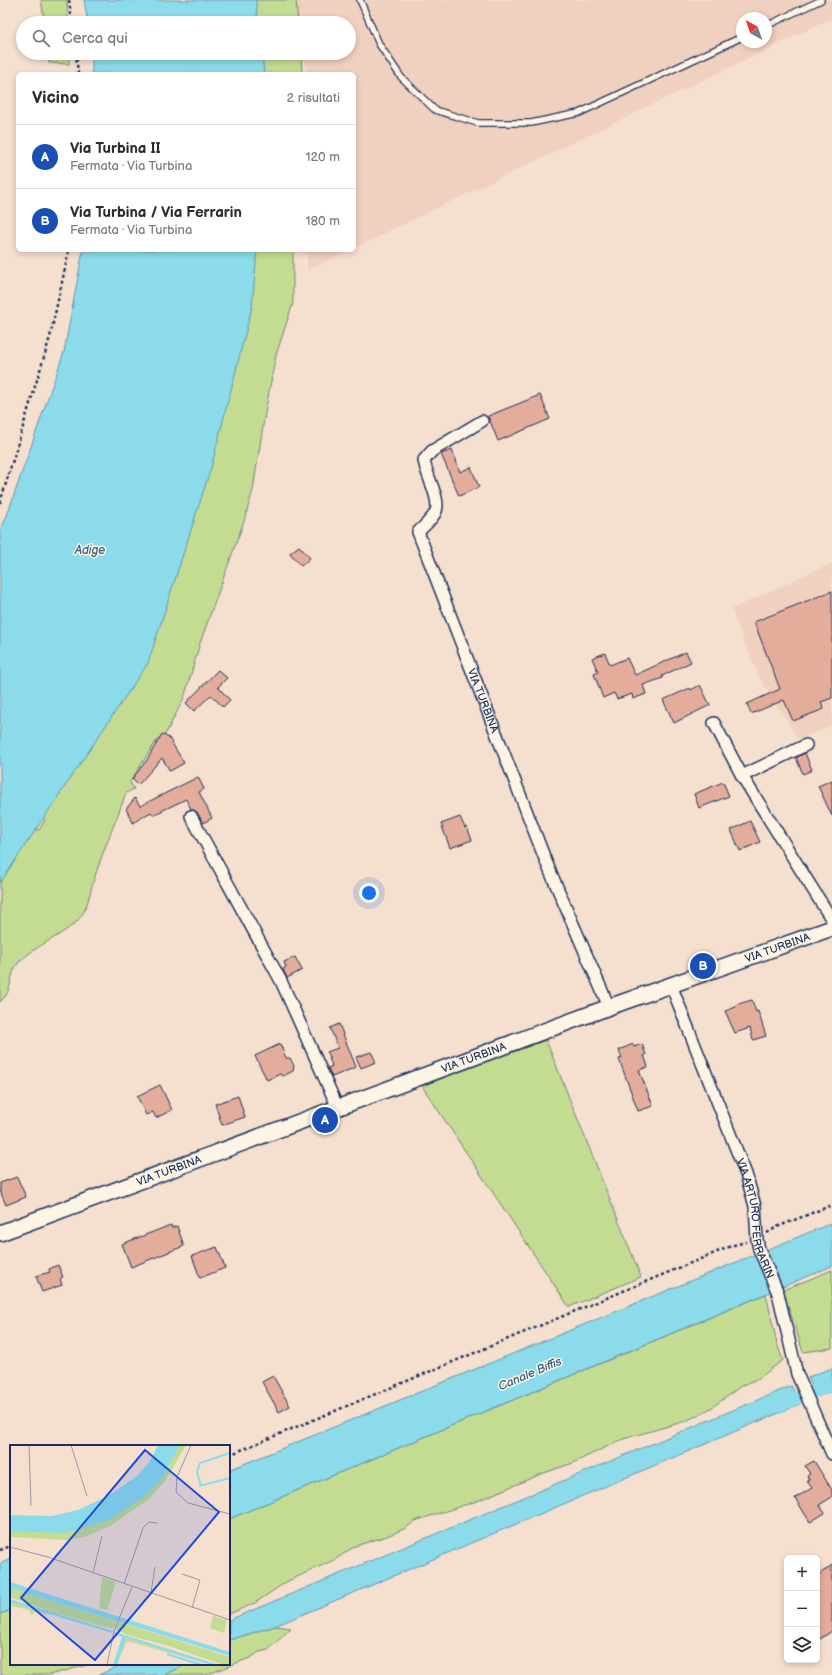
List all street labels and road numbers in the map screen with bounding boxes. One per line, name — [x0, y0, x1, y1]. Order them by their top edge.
street label: VIA TURBINA — [465, 666, 502, 735]
street label: VIA TURBINA — [743, 930, 812, 965]
street label: VIA TURBINA — [439, 1039, 508, 1075]
street label: VIA TURBINA — [135, 1152, 203, 1188]
street label: VIA ARTURO FERRARIN — [734, 1156, 777, 1280]

